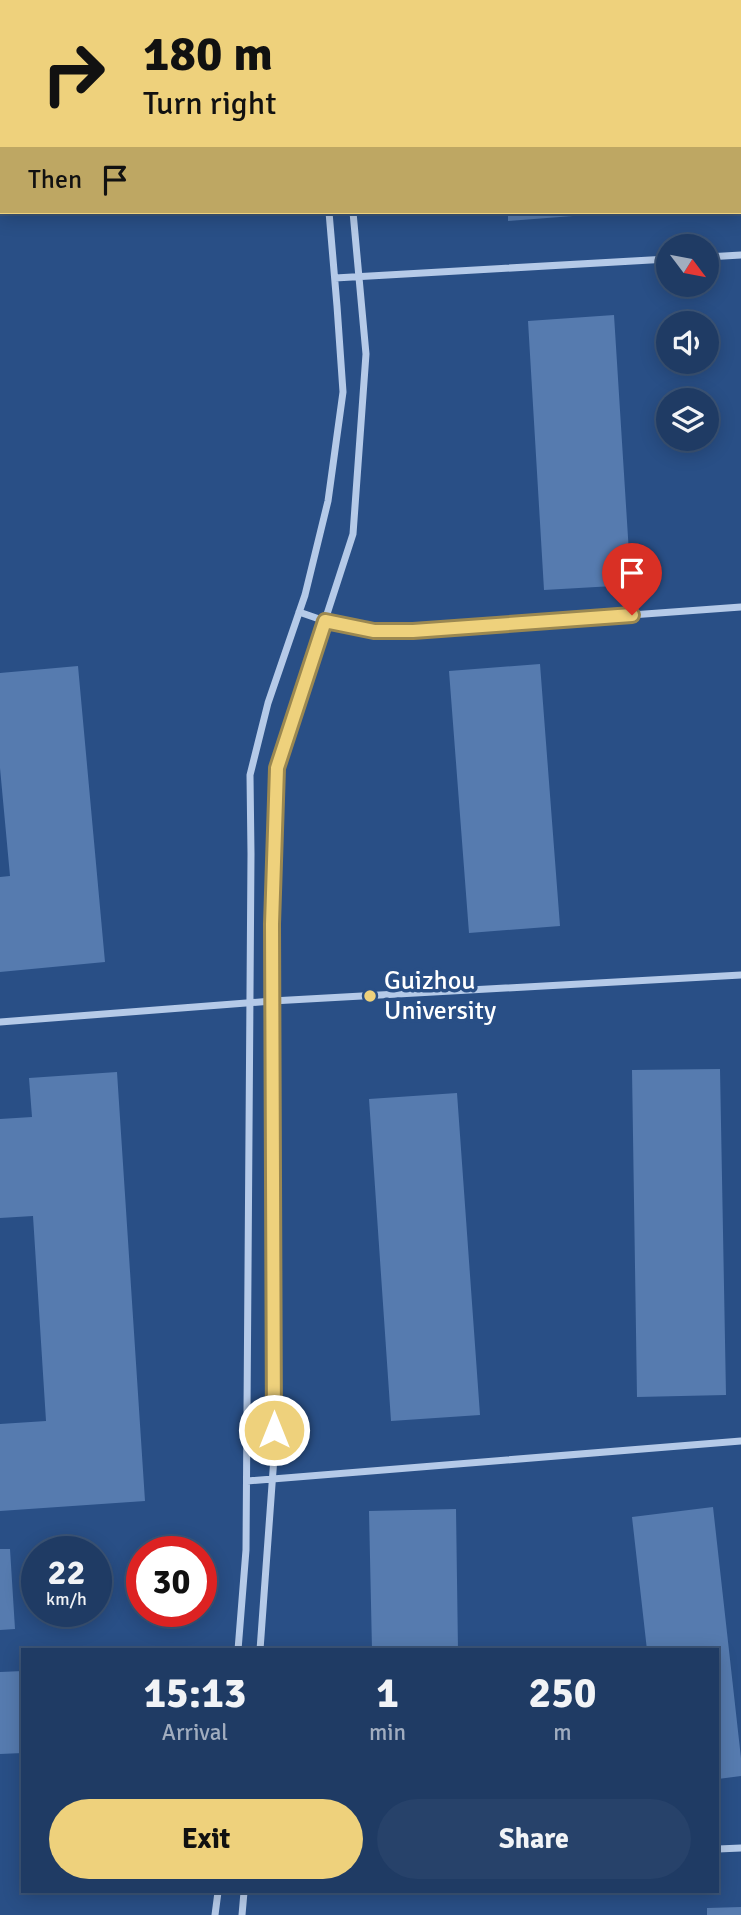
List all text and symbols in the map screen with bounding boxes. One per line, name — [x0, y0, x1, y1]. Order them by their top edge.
text: 180 m — [143, 24, 273, 84]
icon: right — [28, 28, 119, 119]
text: Turn right — [143, 84, 276, 123]
icon: arrive — [96, 161, 134, 199]
text: Then — [28, 164, 82, 196]
north arrow — [656, 234, 719, 298]
map controls — [656, 234, 719, 451]
button: sound — [656, 311, 719, 374]
button: layers — [656, 388, 719, 451]
pin — [602, 543, 662, 615]
icon: arrive — [613, 554, 651, 592]
place label: Guizhou University — [384, 965, 496, 1027]
marker: Guizhou University — [362, 988, 378, 1004]
position arrow — [237, 1393, 311, 1467]
speed limit sign: 30 — [126, 1536, 217, 1627]
text: 22 — [48, 1551, 85, 1594]
text: km/h — [46, 1588, 87, 1610]
text: 15:13 — [143, 1668, 247, 1719]
text: 1 — [376, 1668, 399, 1719]
text: 250 — [528, 1668, 597, 1719]
text: Arrival — [162, 1718, 228, 1747]
text: min — [369, 1718, 406, 1747]
text: m — [553, 1718, 572, 1747]
button: Exit — [49, 1799, 363, 1879]
button: Share — [377, 1799, 691, 1879]

